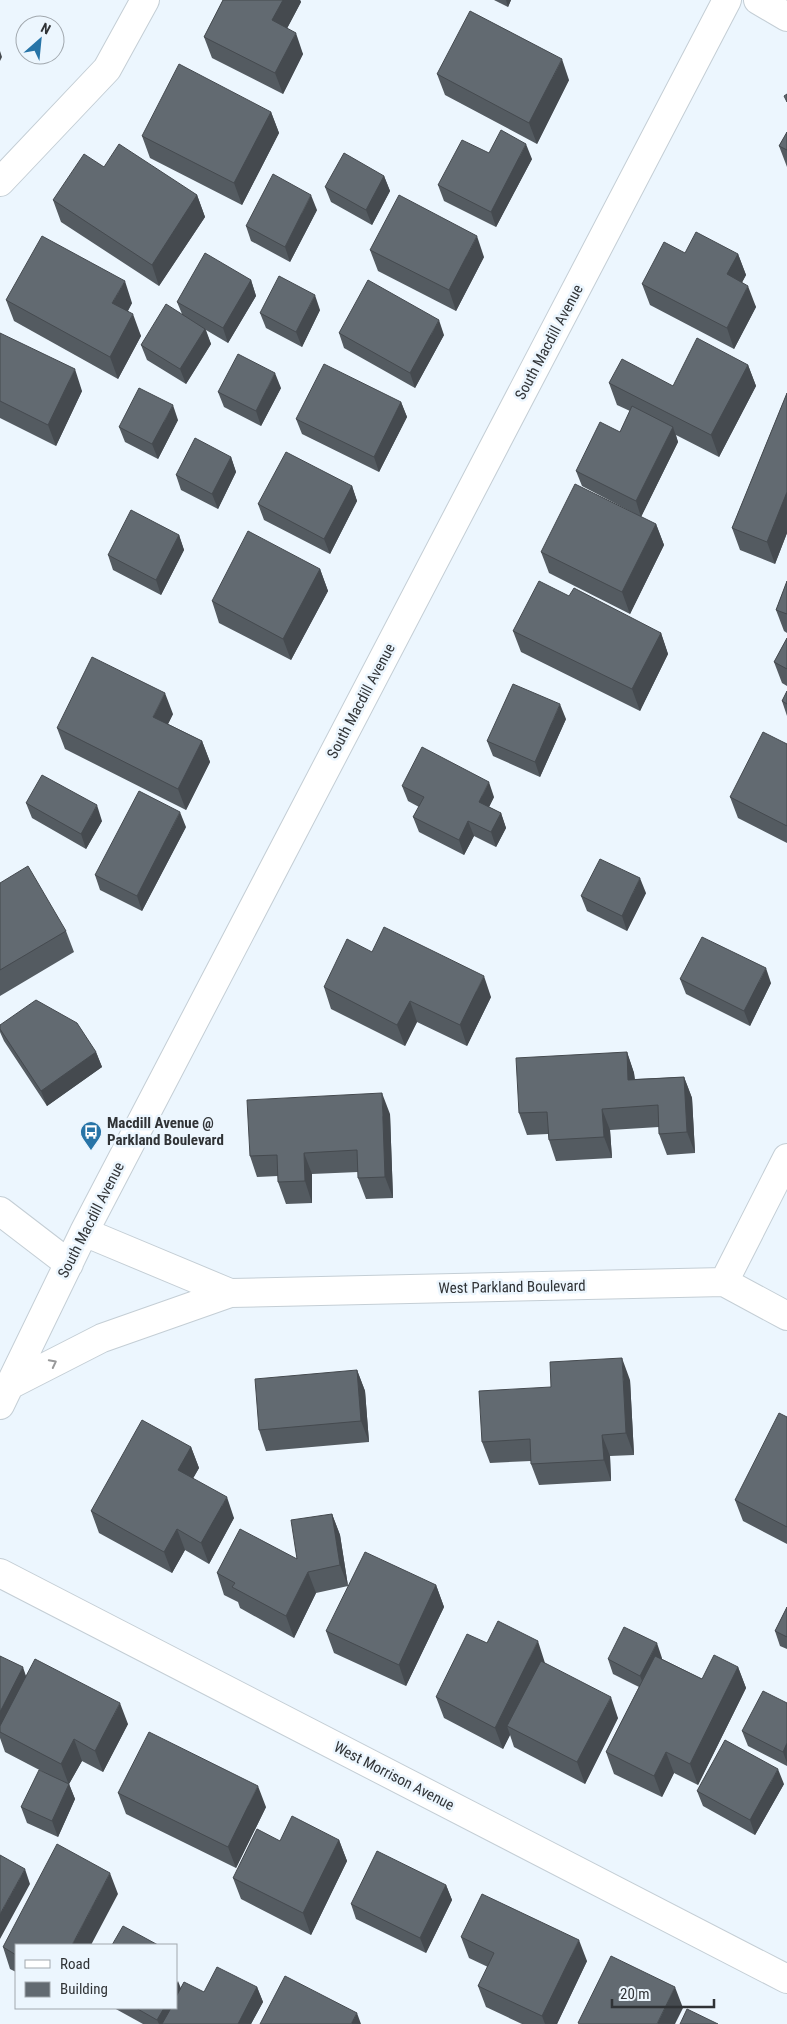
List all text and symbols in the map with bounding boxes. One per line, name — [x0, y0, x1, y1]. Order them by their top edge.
north arrow — [15, 15, 65, 65]
text: N — [38, 19, 53, 37]
street label: South Macdill Avenue — [511, 281, 587, 403]
street label: South Macdill Avenue — [323, 640, 399, 762]
place label: Macdill Avenue @ Parkland Boulevard — [107, 1114, 224, 1149]
bus stop icon: Macdill Avenue @ Parkland Boulevard — [79, 1120, 103, 1151]
street label: South Macdill Avenue — [54, 1159, 128, 1281]
street label: West Parkland Boulevard — [438, 1277, 586, 1297]
one-way arrow — [48, 1359, 57, 1369]
street label: West Morrison Avenue — [331, 1738, 457, 1814]
legend — [15, 1944, 178, 2009]
text: Road — [60, 1955, 90, 1973]
scale bar — [612, 1976, 714, 2008]
text: Building — [60, 1980, 108, 1998]
text: 20 m — [620, 1985, 650, 2003]

